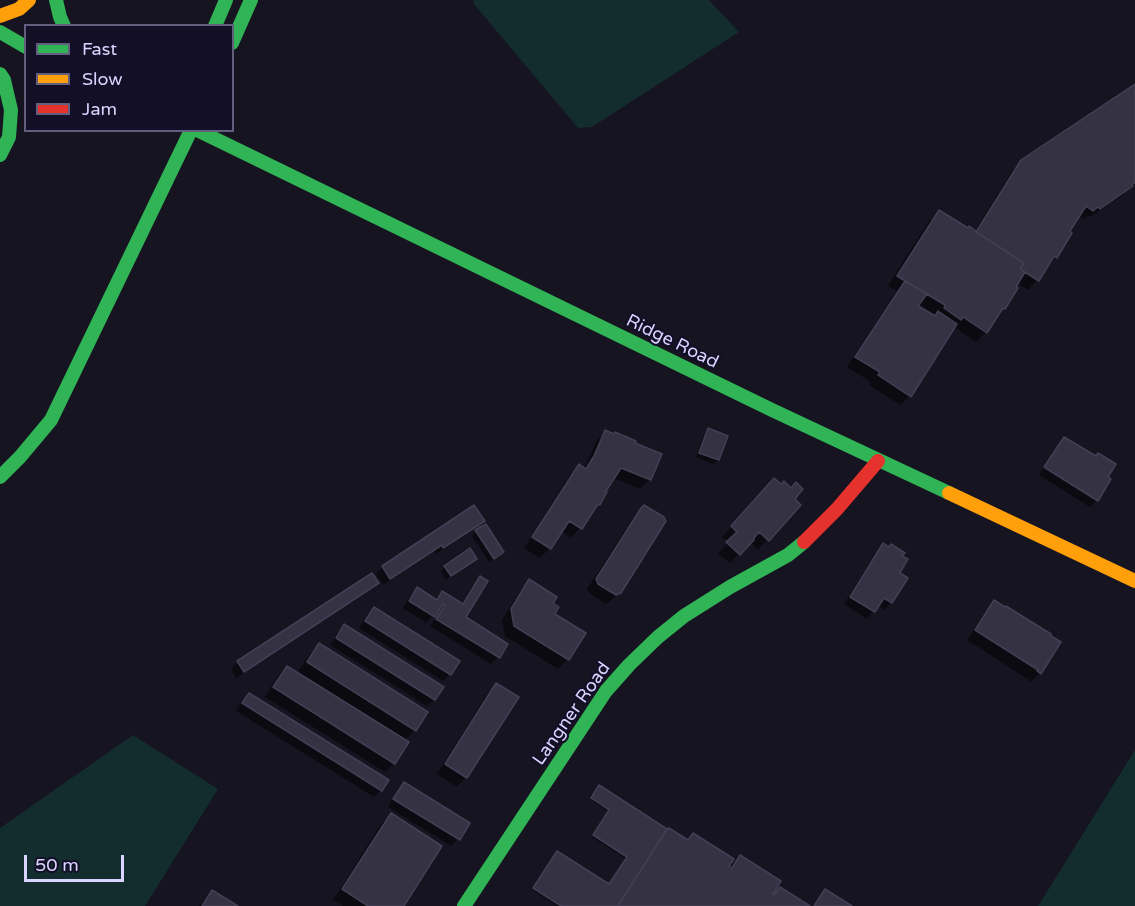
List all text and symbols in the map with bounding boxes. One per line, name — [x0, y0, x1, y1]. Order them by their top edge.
legend — [24, 24, 234, 132]
text: Fast — [82, 38, 117, 60]
text: Slow — [82, 68, 123, 90]
text: Jam — [82, 98, 117, 120]
street label: Ridge Road — [622, 310, 722, 374]
street label: Langner Road — [529, 658, 615, 770]
scale bar — [27, 843, 128, 881]
text: 50 m — [35, 854, 79, 876]

